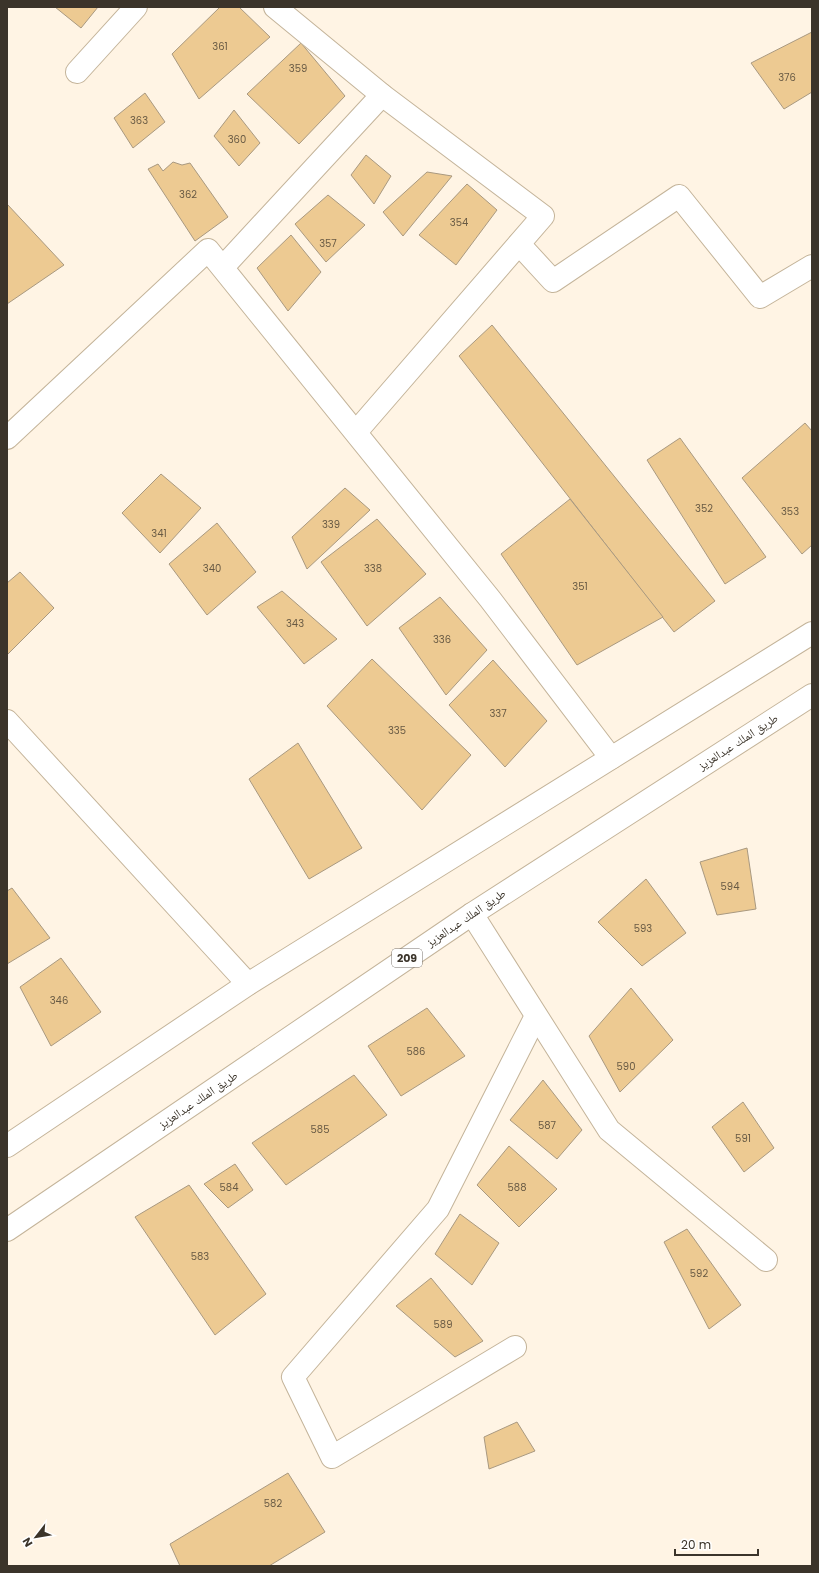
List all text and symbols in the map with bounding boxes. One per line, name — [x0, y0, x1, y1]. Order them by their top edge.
house number: 361 — [212, 39, 228, 54]
house number: 359 — [289, 61, 307, 76]
house number: 376 — [778, 70, 796, 85]
house number: 363 — [130, 113, 148, 128]
house number: 360 — [228, 132, 246, 147]
house number: 362 — [179, 187, 197, 202]
house number: 354 — [450, 215, 468, 230]
house number: 357 — [319, 236, 337, 251]
house number: 352 — [695, 501, 713, 516]
house number: 353 — [781, 504, 799, 519]
house number: 339 — [322, 517, 340, 532]
house number: 341 — [151, 526, 167, 541]
house number: 340 — [203, 561, 221, 576]
house number: 338 — [364, 561, 382, 576]
house number: 351 — [572, 579, 588, 594]
house number: 343 — [286, 616, 304, 631]
house number: 336 — [433, 632, 451, 647]
house number: 337 — [489, 706, 507, 721]
street label: طريق الملك عبدالعزيز — [693, 709, 781, 774]
house number: 335 — [388, 723, 406, 738]
house number: 594 — [721, 879, 739, 894]
street label: طريق الملك عبدالعزيز — [422, 885, 509, 951]
house number: 593 — [634, 921, 652, 936]
road number: 209 — [392, 949, 422, 967]
house number: 346 — [50, 993, 68, 1008]
house number: 586 — [407, 1044, 425, 1059]
house number: 590 — [617, 1059, 635, 1074]
street label: طريق الملك عبدالعزيز — [154, 1067, 241, 1133]
house number: 587 — [538, 1118, 557, 1133]
house number: 585 — [311, 1122, 329, 1137]
house number: 591 — [735, 1131, 751, 1146]
house number: 584 — [220, 1180, 238, 1195]
house number: 588 — [508, 1180, 526, 1195]
house number: 583 — [191, 1249, 209, 1264]
house number: 592 — [690, 1266, 708, 1281]
house number: 589 — [434, 1317, 452, 1332]
house number: 582 — [264, 1496, 282, 1511]
north arrow — [16, 1517, 56, 1557]
scale bar — [675, 1531, 758, 1557]
text: N — [18, 1534, 36, 1550]
text: 20 m — [681, 1536, 711, 1553]

